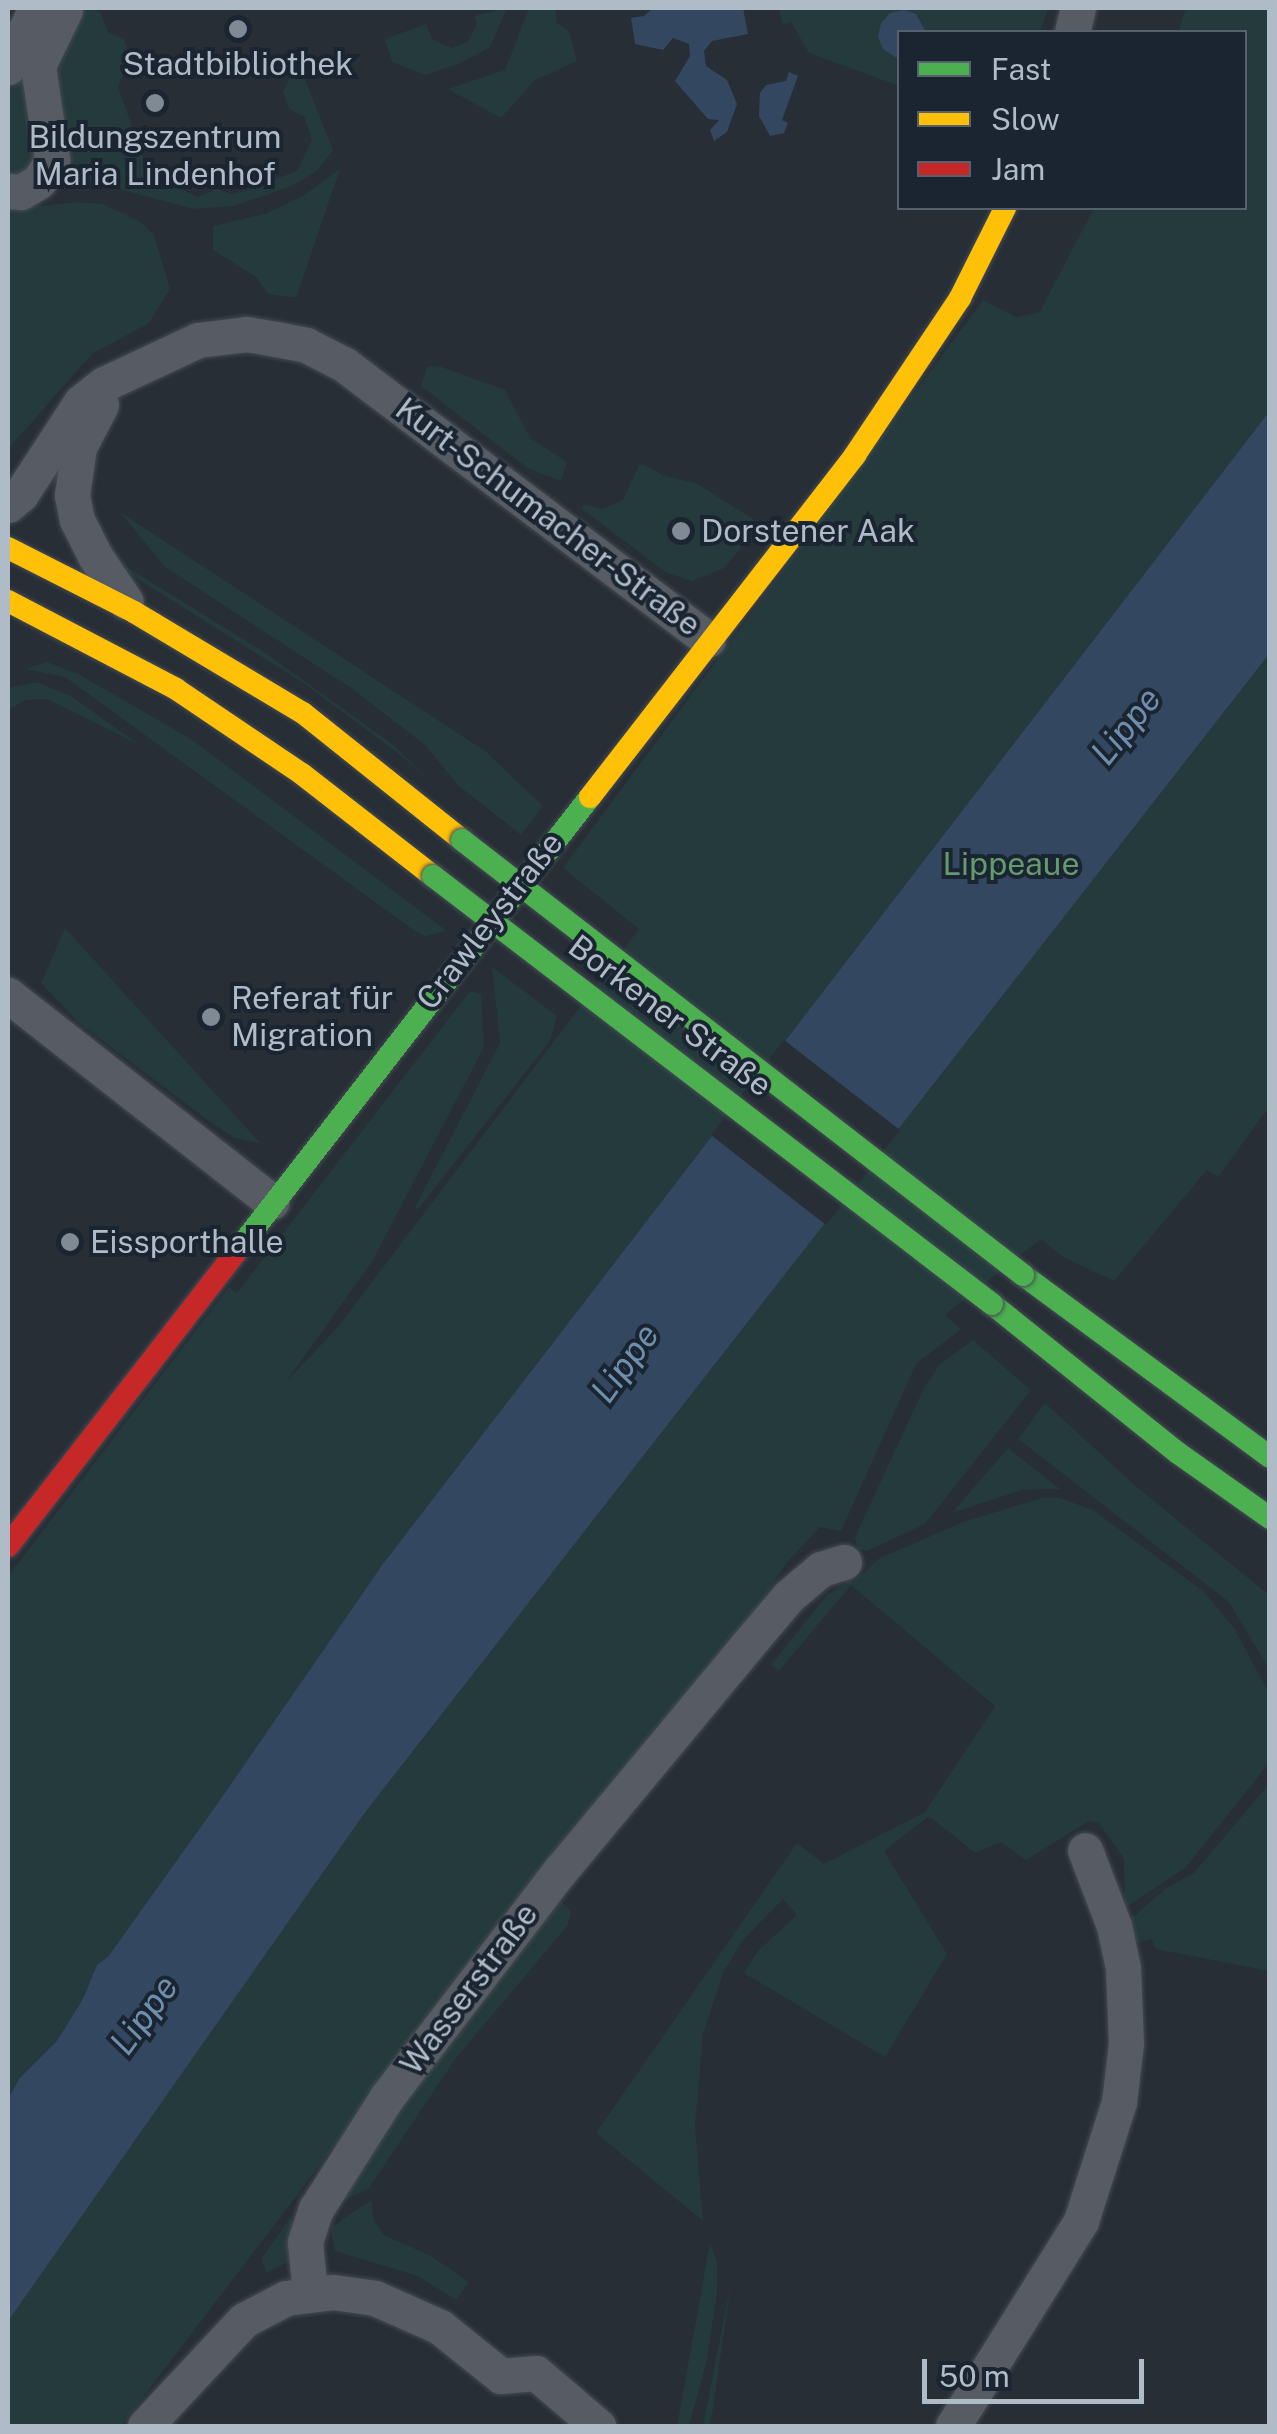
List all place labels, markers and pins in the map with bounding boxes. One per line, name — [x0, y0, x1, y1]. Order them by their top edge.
marker: Stadtbibliothek — [227, 18, 249, 40]
place label: Stadtbibliothek — [123, 45, 353, 83]
marker: Bildungszentrum Maria Lindenhof — [144, 92, 166, 114]
place label: Bildungszentrum Maria Lindenhof — [29, 119, 281, 194]
place label: Dorstener Aak — [701, 512, 915, 550]
marker: Dorstener Aak — [670, 520, 692, 542]
place label: Referat für Migration — [231, 980, 393, 1055]
marker: Referat für Migration — [200, 1006, 222, 1028]
place label: Eissporthalle — [90, 1223, 284, 1261]
marker: Eissporthalle — [59, 1231, 81, 1253]

